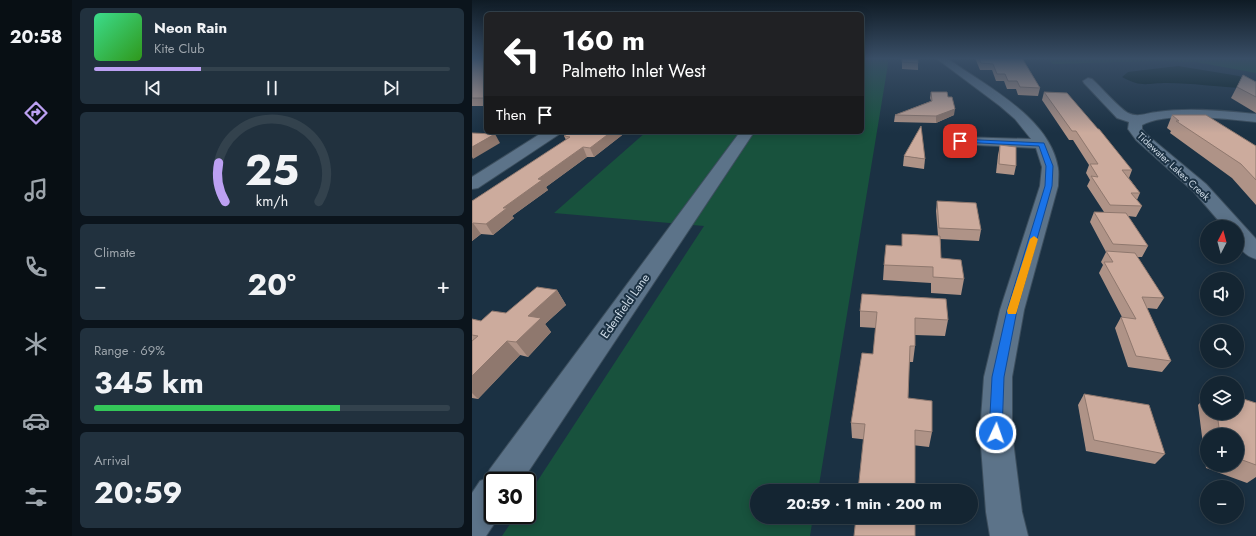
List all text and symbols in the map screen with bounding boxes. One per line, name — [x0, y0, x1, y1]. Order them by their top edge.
text: Neon Rain — [154, 17, 227, 39]
text: 160 m — [562, 20, 645, 61]
text: 20:58 — [10, 24, 62, 50]
icon: left — [496, 28, 548, 80]
text: Kite Club — [154, 39, 205, 58]
text: Palmetto Inlet West — [562, 58, 706, 84]
icon: previous — [142, 77, 164, 99]
icon: pause — [261, 77, 283, 99]
icon: next — [380, 77, 402, 99]
icon: directions — [22, 99, 50, 127]
text: Then — [496, 104, 526, 126]
icon: arrive — [534, 104, 556, 126]
pin — [943, 124, 977, 158]
street label: Tidewater Lakes Creek — [1134, 129, 1214, 204]
icon: arrive — [949, 130, 971, 152]
text: 25 — [245, 140, 299, 201]
icon: music — [22, 176, 50, 204]
text: km/h — [256, 191, 288, 211]
north arrow — [1200, 220, 1244, 264]
map controls — [1200, 220, 1244, 524]
text: Climate — [94, 243, 135, 262]
icon: phone — [22, 253, 50, 281]
text: 20° — [248, 263, 296, 306]
text: − — [94, 269, 107, 301]
text: + — [436, 269, 450, 301]
street label: Edenfield Lane — [596, 270, 654, 342]
button: sound — [1200, 272, 1244, 316]
button: search — [1200, 324, 1244, 368]
icon: climate — [22, 330, 50, 358]
text: Range · 69% — [94, 341, 165, 360]
text: 345 km — [94, 361, 204, 404]
button: layers — [1200, 376, 1244, 420]
icon: car — [22, 407, 50, 435]
position arrow — [975, 412, 1017, 454]
button: + — [1200, 428, 1244, 472]
text: Arrival — [94, 451, 130, 470]
text: 20:59 — [94, 471, 183, 514]
speed limit sign: 30 — [484, 472, 536, 524]
button: − — [1200, 480, 1244, 524]
icon: filters — [22, 483, 50, 511]
text: 20:59 · 1 min · 200 m — [786, 493, 942, 515]

